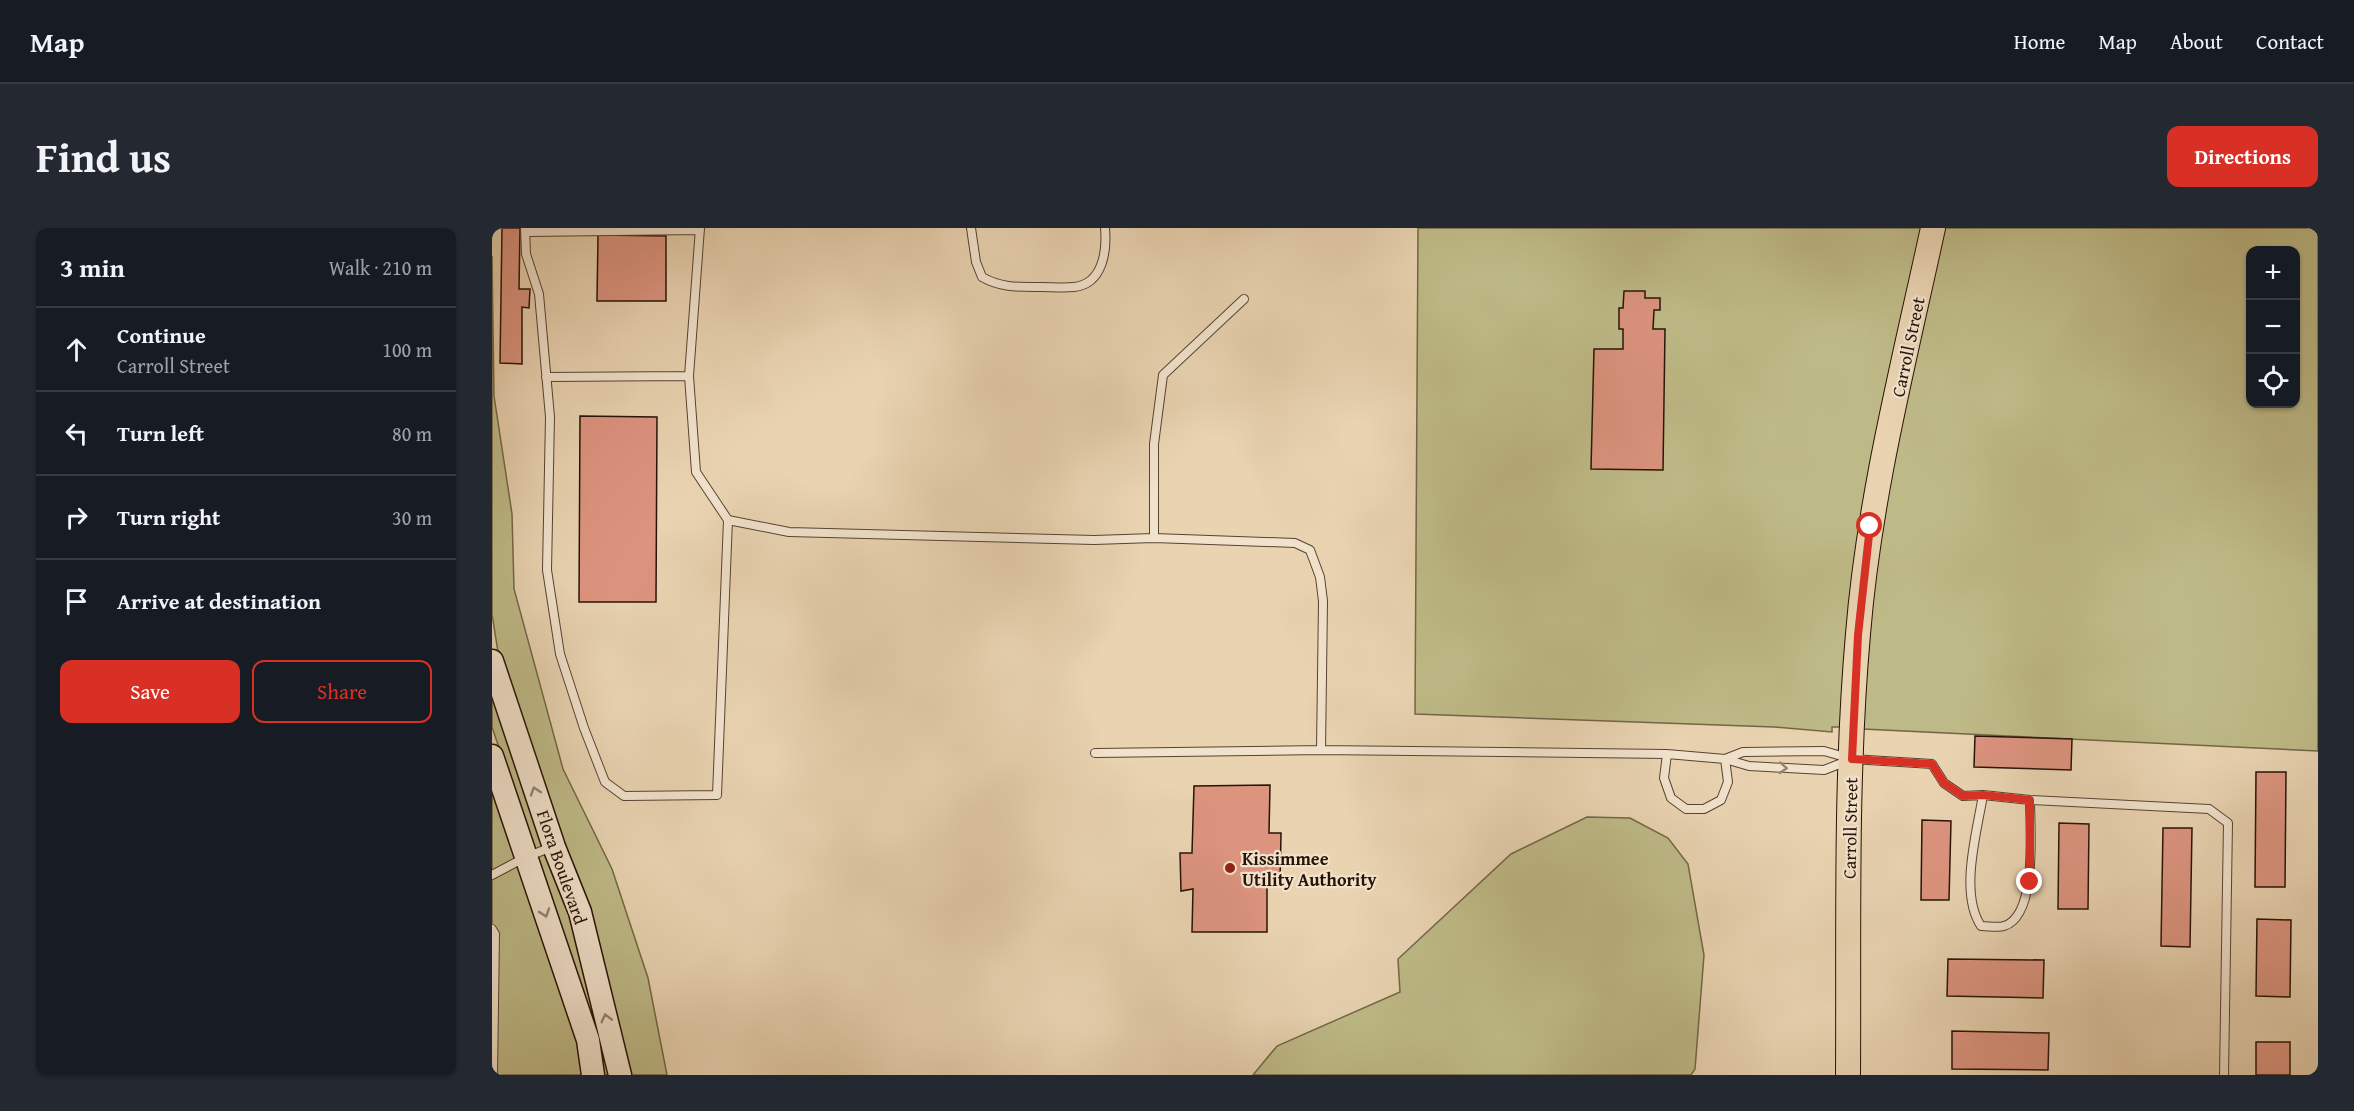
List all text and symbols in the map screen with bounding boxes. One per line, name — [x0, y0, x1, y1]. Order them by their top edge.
text: Map — [30, 21, 84, 62]
text: Home — [2014, 26, 2065, 57]
text: Map — [2098, 26, 2137, 57]
text: About — [2170, 26, 2223, 57]
text: Contact — [2256, 26, 2324, 57]
text: Find us — [36, 126, 171, 187]
button: Directions — [2167, 126, 2318, 187]
map controls — [2246, 246, 2300, 408]
button: + — [2246, 246, 2300, 300]
text: 3 min — [60, 248, 125, 287]
text: Walk · 210 m — [329, 253, 432, 282]
street label: Carroll Street — [1884, 294, 1932, 400]
button: − — [2246, 300, 2300, 354]
text: Continue — [117, 319, 206, 351]
icon: ahead — [60, 333, 93, 366]
text: 100 m — [382, 335, 432, 364]
text: Carroll Street — [117, 351, 230, 380]
button: locate — [2246, 354, 2300, 408]
icon: left — [60, 417, 93, 450]
text: Turn left — [117, 417, 204, 449]
text: 80 m — [392, 419, 432, 448]
icon: right — [60, 501, 93, 534]
text: Turn right — [117, 501, 220, 533]
text: 30 m — [392, 503, 432, 532]
route start — [1856, 512, 1882, 538]
icon: arrive — [60, 585, 93, 618]
text: Arrive at destination — [117, 585, 321, 617]
button: Save — [60, 660, 240, 723]
button: Share — [252, 660, 432, 723]
one-way arrow — [1778, 761, 1787, 774]
street label: Carroll Street — [1836, 776, 1864, 879]
one-way arrow — [530, 786, 543, 797]
street label: Flora Boulevard — [530, 806, 594, 928]
place label: Kissimmee Utility Authority — [1242, 845, 1377, 893]
marker: Kissimmee Utility Authority — [1223, 861, 1237, 875]
route end — [2016, 868, 2042, 894]
one-way arrow — [537, 907, 550, 918]
one-way arrow — [601, 1013, 614, 1023]

